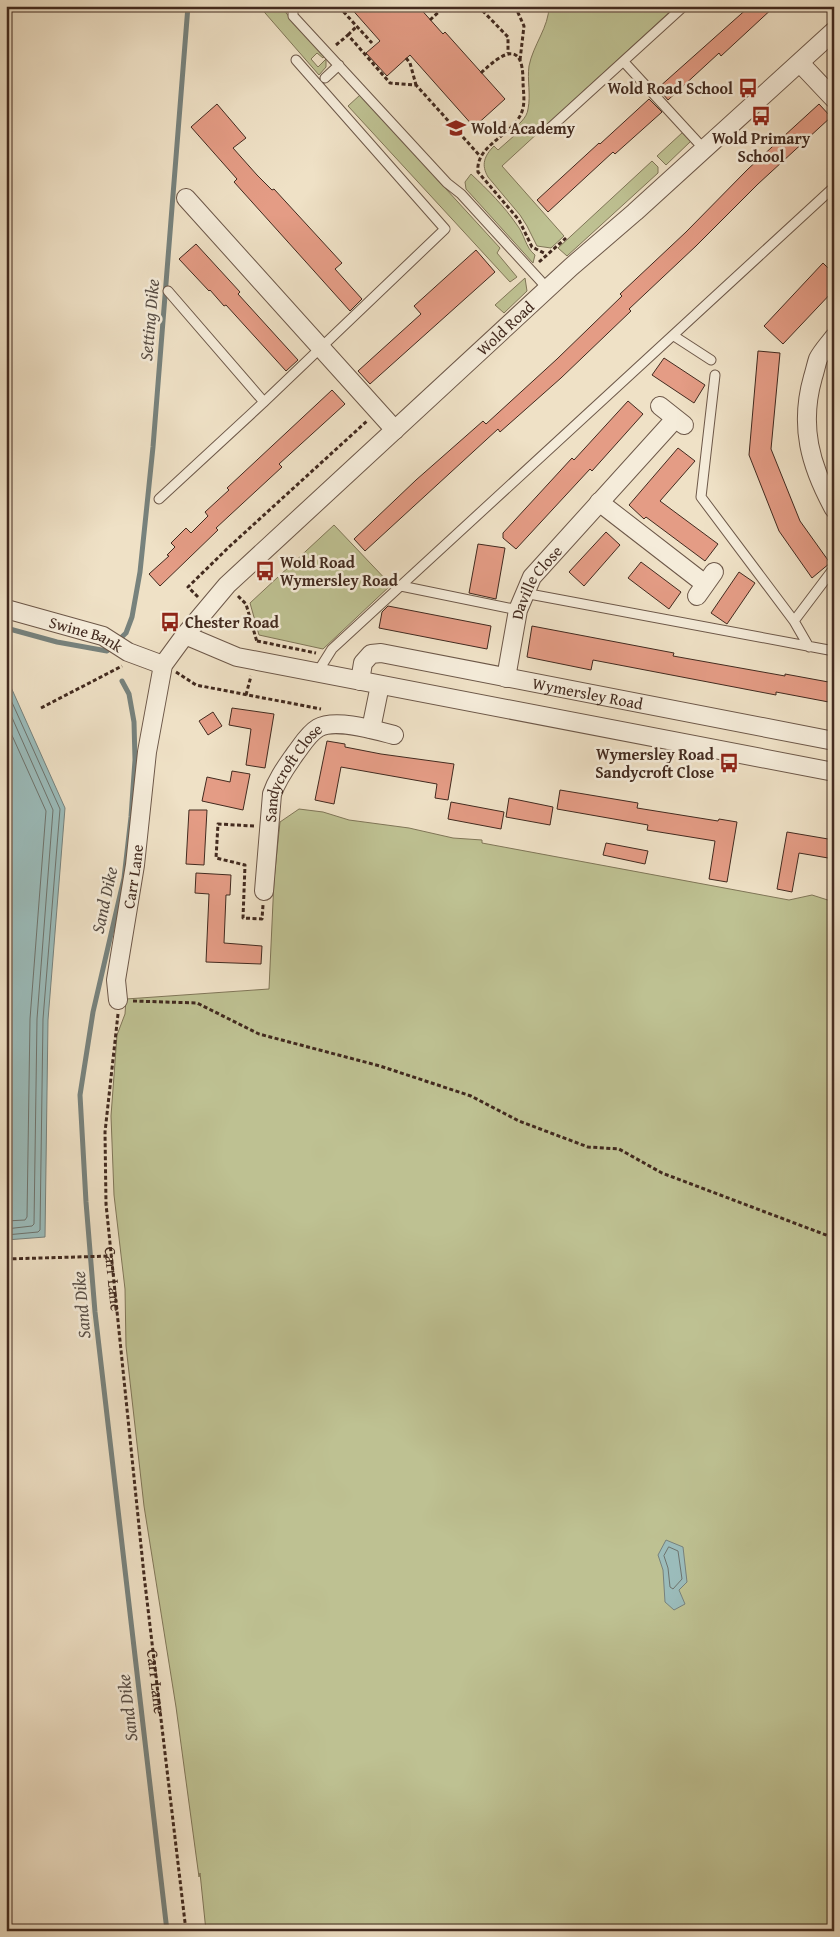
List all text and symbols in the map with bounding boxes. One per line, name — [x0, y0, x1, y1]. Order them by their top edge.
place label: Wold Road School — [608, 76, 733, 100]
bus stop icon: Wold Road School — [737, 77, 759, 99]
bus stop icon: Wold Primary School — [750, 105, 772, 127]
place label: Wold Academy — [471, 116, 576, 140]
school or university icon: Wold Academy — [445, 117, 467, 139]
place label: Wold Primary School — [712, 126, 811, 168]
water label: Setting Dike — [132, 278, 166, 362]
street label: Wold Road — [471, 295, 540, 361]
street label: Daville Close — [505, 540, 567, 621]
place label: Wold Road Wymersley Road — [280, 550, 399, 592]
bus stop icon: Wold Road Wymersley Road — [254, 560, 276, 582]
street label: Swine Bank — [46, 610, 129, 658]
place label: Chester Road — [185, 610, 280, 634]
bus stop icon: Chester Road — [159, 611, 181, 633]
street label: Wymersley Road — [530, 671, 646, 716]
street label: Sandycroft Close — [258, 717, 327, 823]
place label: Wymersley Road Sandycroft Close — [595, 742, 715, 784]
bus stop icon: Wymersley Road Sandycroft Close — [718, 752, 740, 774]
street label: Carr Lane — [116, 843, 149, 910]
water label: Sand Dike — [84, 864, 124, 936]
street label: Carr Lane — [98, 1245, 129, 1312]
water label: Sand Dike — [65, 1270, 97, 1340]
street label: Carr Lane — [141, 1648, 172, 1715]
water label: Sand Dike — [109, 1673, 145, 1743]

